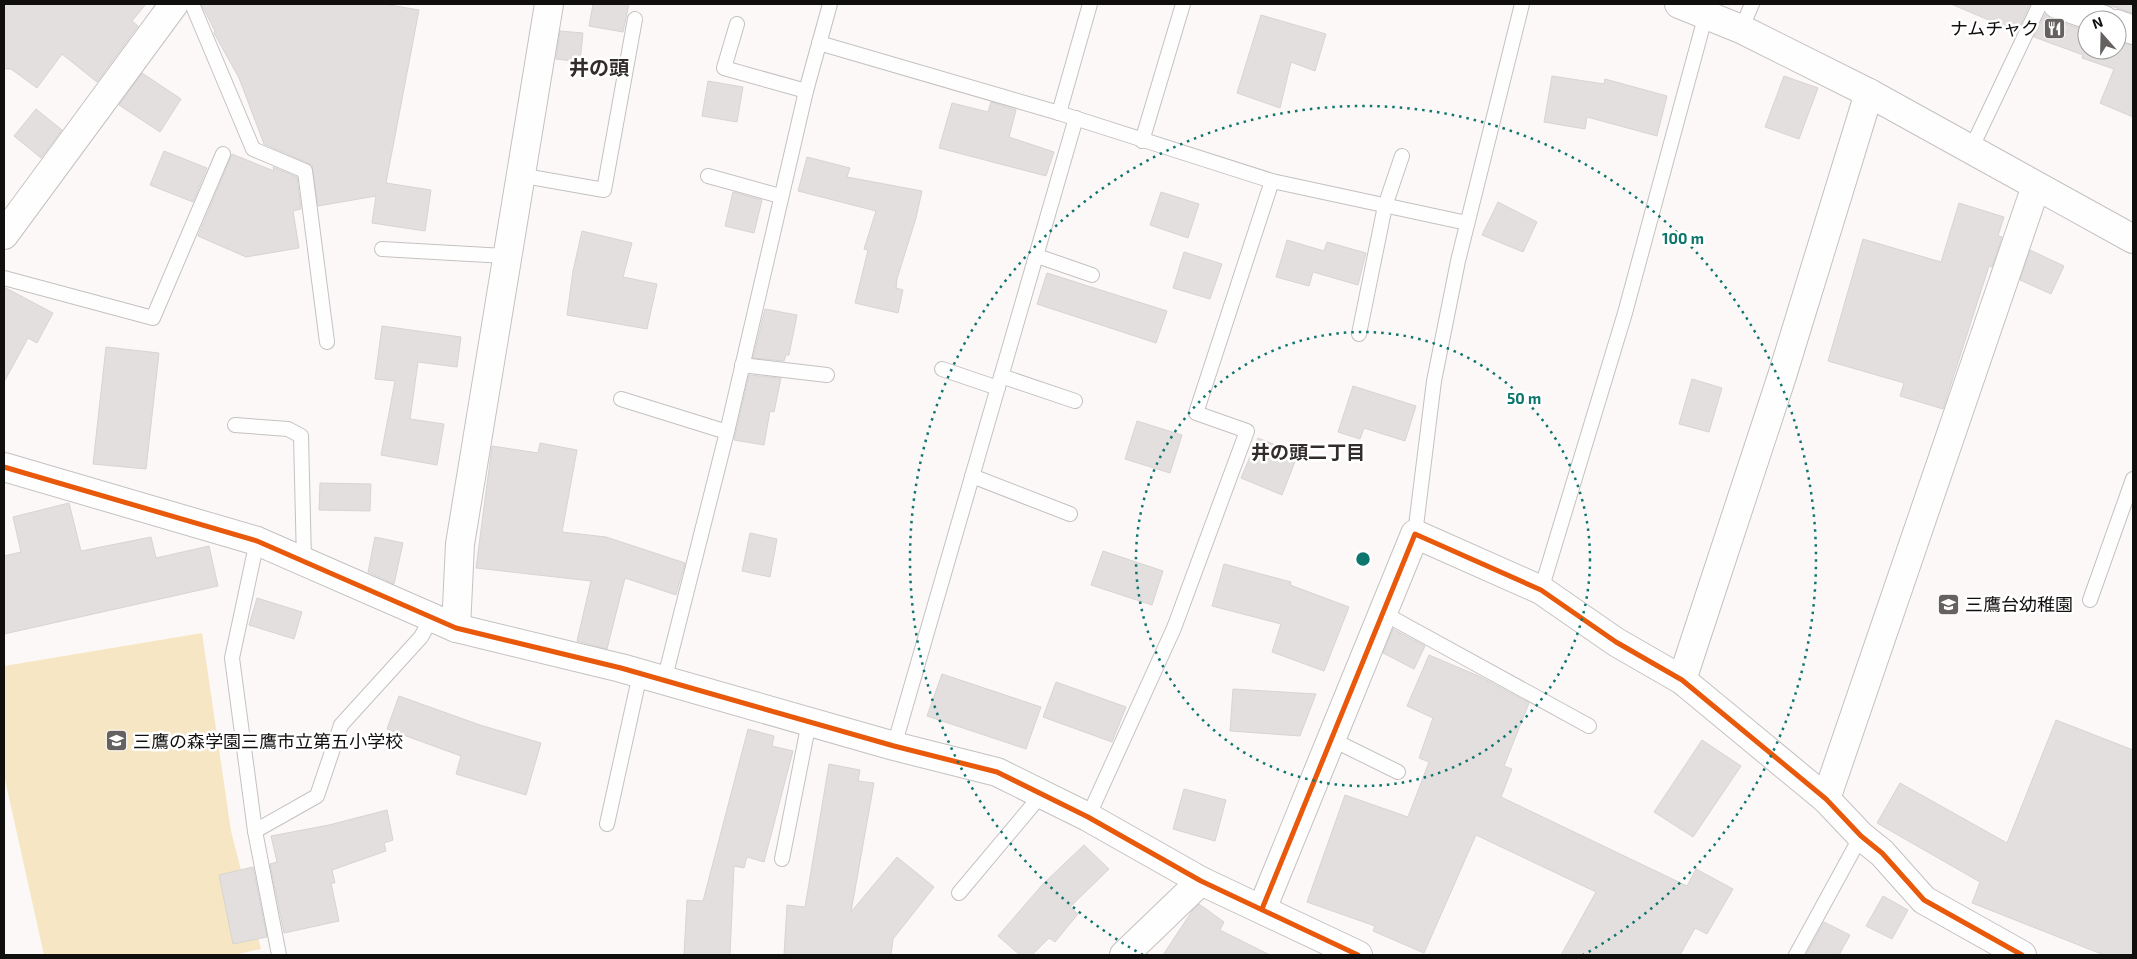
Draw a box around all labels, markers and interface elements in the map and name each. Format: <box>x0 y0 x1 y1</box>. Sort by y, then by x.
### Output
north arrow <box>2077 10 2127 60</box>
text: N <box>2090 13 2105 32</box>
restaurant icon: ナムチャク <box>2043 16 2067 40</box>
place label: ナムチャク <box>1950 17 2039 39</box>
district label: 井の頭 <box>569 55 629 79</box>
text: 100 m <box>1662 229 1704 247</box>
text: 50 m <box>1507 389 1541 407</box>
district label: 井の頭二丁目 <box>1251 440 1365 463</box>
centre of rings <box>1354 550 1372 568</box>
school or university icon: 三鷹台幼稚園 <box>1937 592 1961 616</box>
place label: 三鷹台幼稚園 <box>1965 593 2073 615</box>
school or university icon: 三鷹の森学園三鷹市立第五小学校 <box>105 729 129 753</box>
place label: 三鷹の森学園三鷹市立第五小学校 <box>133 730 403 752</box>

